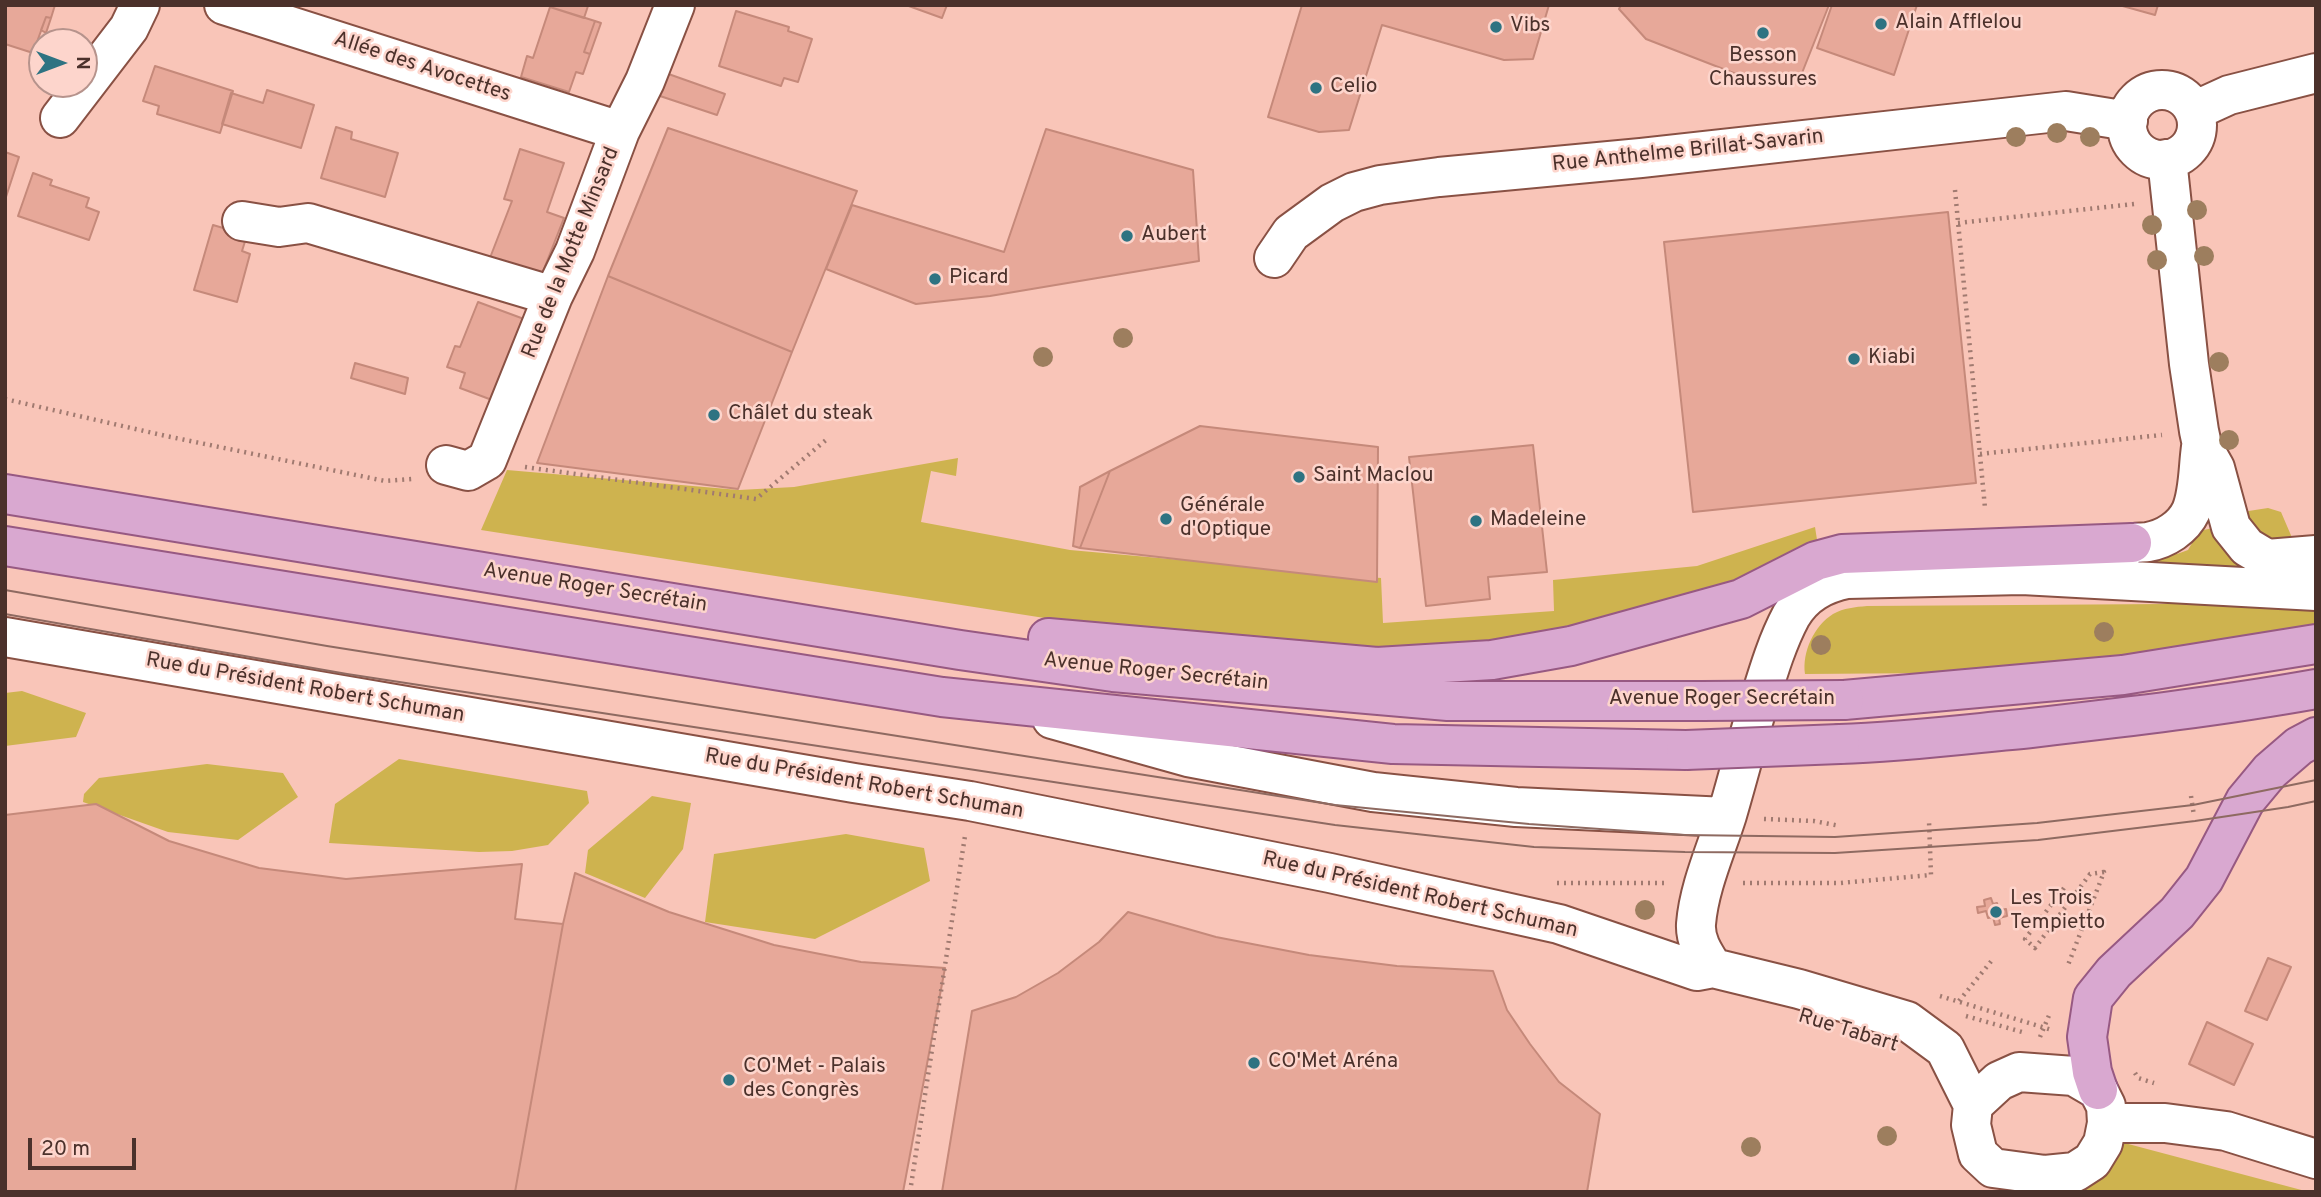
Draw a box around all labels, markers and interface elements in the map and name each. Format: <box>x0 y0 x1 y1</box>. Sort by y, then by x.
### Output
place label: Alain Afflelou <box>1895 11 2022 37</box>
place label: Vibs <box>1510 14 1550 40</box>
marker: Alain Afflelou <box>1873 16 1889 32</box>
marker: Vibs <box>1488 19 1504 35</box>
marker: Besson Chaussures <box>1755 25 1771 41</box>
north arrow <box>28 28 98 98</box>
street label: Allée des Avocettes <box>330 28 514 108</box>
place label: Besson Chaussures <box>1709 44 1817 94</box>
text: N <box>70 56 94 70</box>
place label: Celio <box>1330 75 1378 101</box>
marker: Celio <box>1308 80 1324 96</box>
street label: Rue Anthelme Brillat-Savarin <box>1551 125 1825 179</box>
street label: Rue de la Motte Minsard <box>518 144 626 362</box>
place label: Aubert <box>1141 223 1207 249</box>
marker: Aubert <box>1119 228 1135 244</box>
place label: Picard <box>949 266 1009 292</box>
marker: Picard <box>927 271 943 287</box>
place label: Kiabi <box>1868 346 1915 372</box>
marker: Kiabi <box>1846 351 1862 367</box>
place label: Châlet du steak <box>728 402 873 428</box>
marker: Châlet du steak <box>706 407 722 423</box>
place label: Saint Maclou <box>1313 464 1433 490</box>
marker: Saint Maclou <box>1291 469 1307 485</box>
place label: Générale d'Optique <box>1180 494 1271 544</box>
place label: Madeleine <box>1490 508 1586 534</box>
marker: Générale d'Optique <box>1158 511 1174 527</box>
marker: Madeleine <box>1468 513 1484 529</box>
street label: Avenue Roger Secrétain <box>481 559 709 619</box>
street label: Rue du Président Robert Schuman <box>144 649 466 729</box>
street label: Avenue Roger Secrétain <box>1042 649 1270 697</box>
street label: Avenue Roger Secrétain <box>1609 687 1835 713</box>
street label: Rue du Président Robert Schuman <box>703 745 1025 825</box>
street label: Rue du Président Robert Schuman <box>1260 847 1580 945</box>
place label: Les Trois Tempietto <box>2010 887 2105 937</box>
marker: Les Trois Tempietto <box>1988 904 2004 920</box>
street label: Rue Tabart <box>1795 1005 1901 1059</box>
place label: CO'Met Aréna <box>1268 1050 1398 1076</box>
place label: CO'Met - Palais des Congrès <box>743 1055 886 1105</box>
marker: CO'Met Aréna <box>1246 1055 1262 1071</box>
marker: CO'Met - Palais des Congrès <box>721 1072 737 1088</box>
scale bar <box>32 1124 140 1168</box>
text: 20 m <box>41 1136 90 1163</box>

